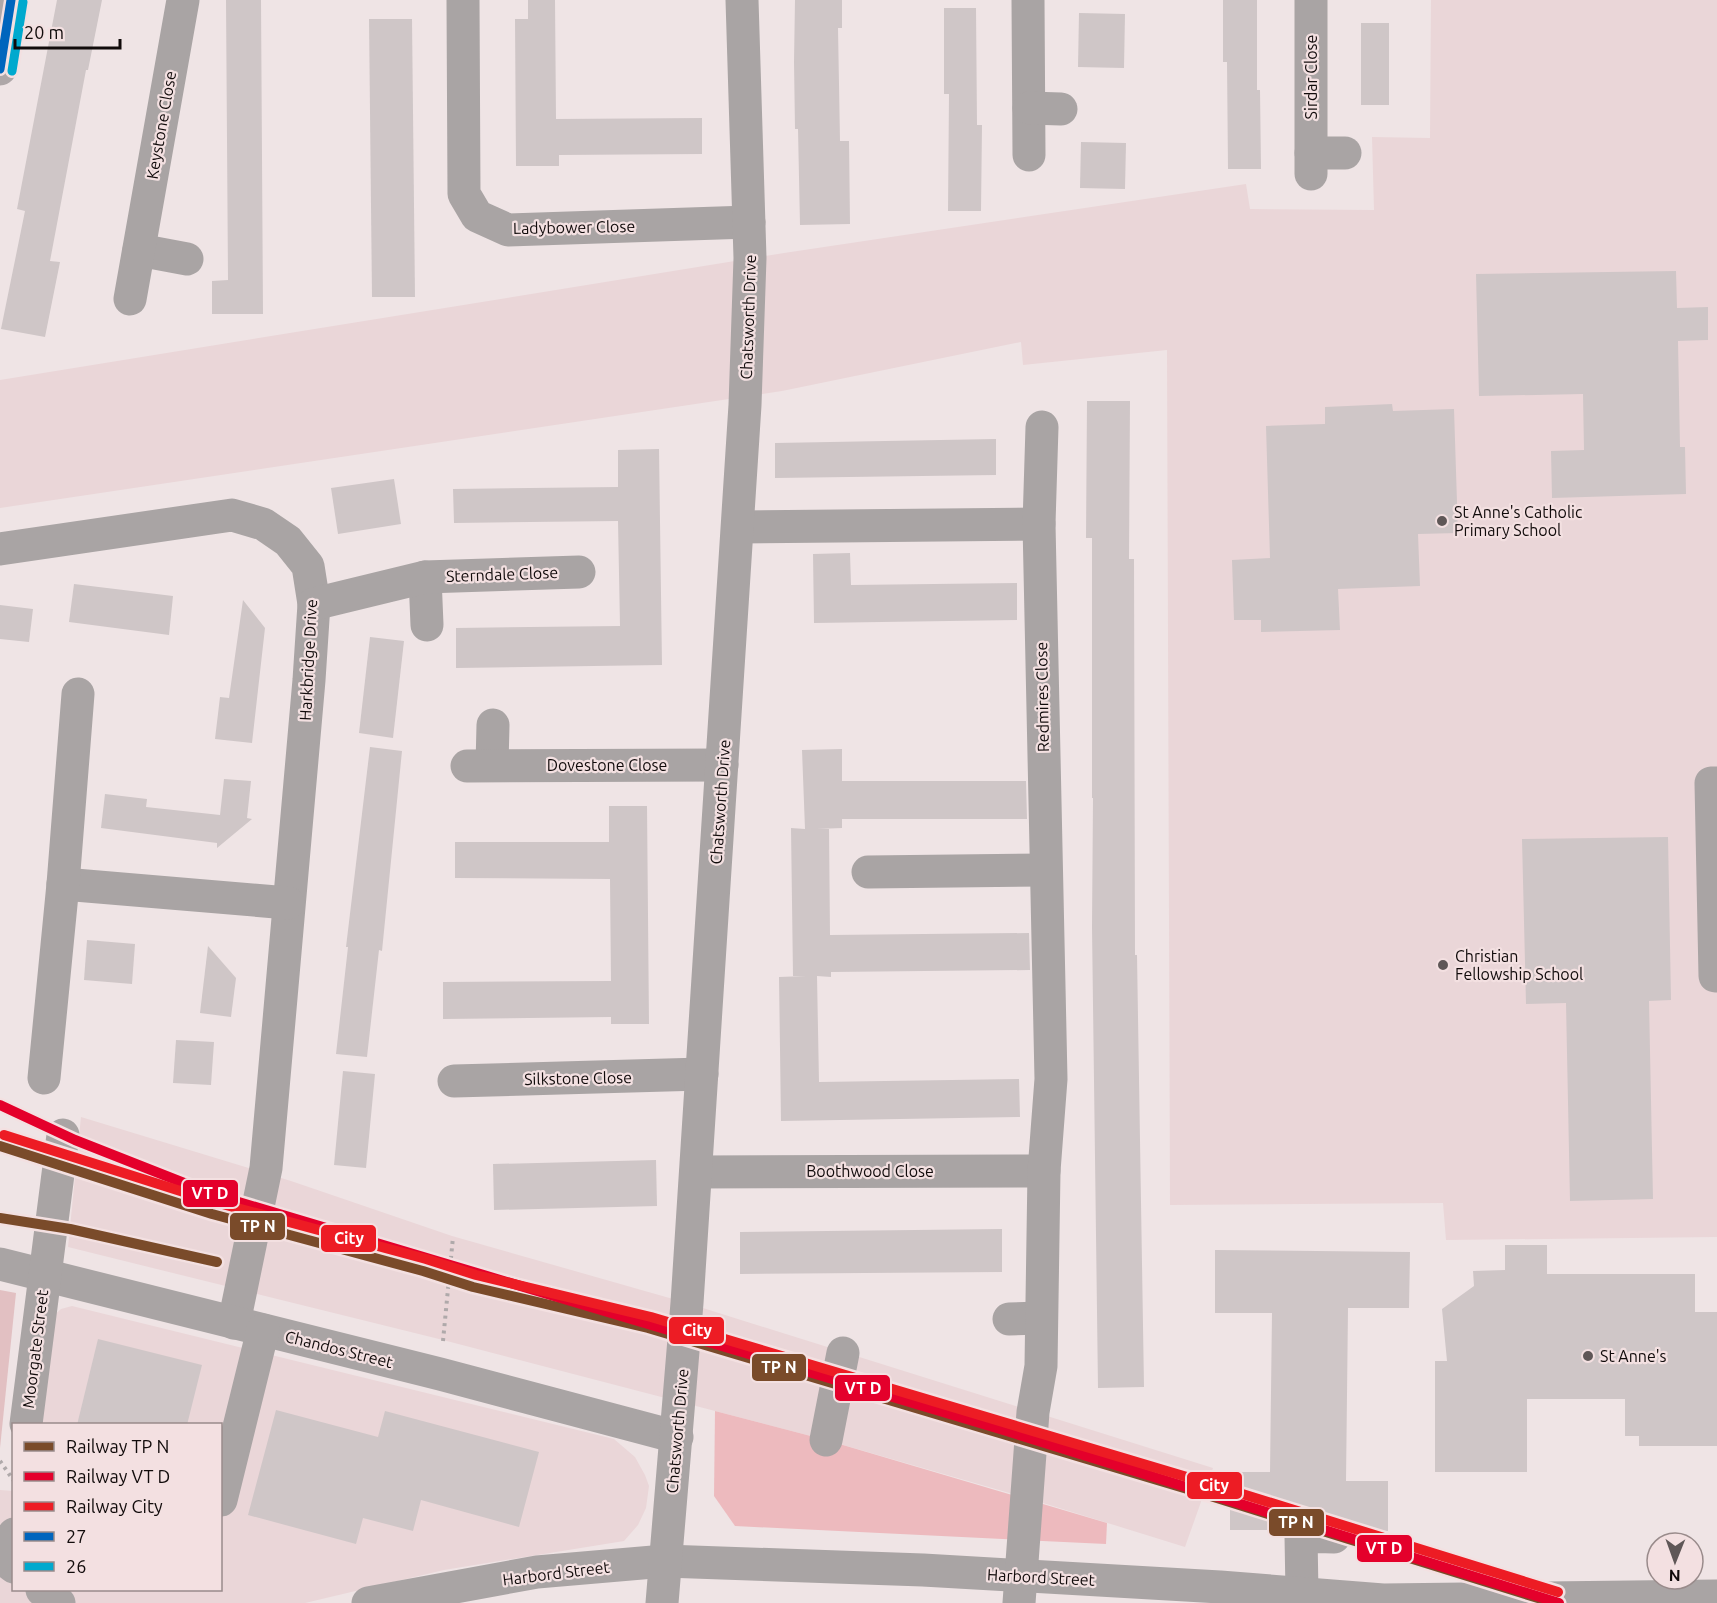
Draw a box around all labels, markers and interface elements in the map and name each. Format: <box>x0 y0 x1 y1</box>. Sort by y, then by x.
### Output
scale bar <box>15 12 120 50</box>
text: 20 m <box>24 22 64 42</box>
street label: Sirdar Close <box>1302 35 1320 119</box>
street label: Keystone Close <box>143 70 179 180</box>
street label: Ladybower Close <box>513 217 635 237</box>
street label: Chatsworth Drive <box>737 254 759 380</box>
place label: St Anne's Catholic Primary School <box>1454 503 1583 539</box>
marker: St Anne's Catholic Primary School <box>1435 514 1449 528</box>
street label: Sterndale Close <box>446 563 558 585</box>
street label: Harkbridge Drive <box>296 599 320 721</box>
street label: Redmires Close <box>1032 642 1052 752</box>
street label: Chatsworth Drive <box>707 739 733 865</box>
street label: Dovestone Close <box>547 756 667 774</box>
place label: Christian Fellowship School <box>1455 947 1583 983</box>
marker: Christian Fellowship School <box>1436 958 1450 972</box>
street label: Silkstone Close <box>524 1068 632 1088</box>
street label: Boothwood Close <box>806 1162 934 1180</box>
line badge: VT D <box>182 1179 239 1208</box>
text: VT D <box>192 1184 228 1202</box>
line badge: TP N <box>229 1212 286 1241</box>
text: TP N <box>240 1217 276 1235</box>
line badge: City <box>320 1224 377 1253</box>
text: City <box>334 1229 365 1247</box>
street label: Moorgate Street <box>19 1288 51 1409</box>
line badge: City <box>668 1316 725 1345</box>
text: City <box>682 1321 713 1339</box>
street label: Chandos Street <box>283 1327 395 1371</box>
place label: St Anne's <box>1600 1347 1666 1365</box>
marker: St Anne's <box>1581 1349 1595 1363</box>
line badge: TP N <box>751 1353 807 1382</box>
text: TP N <box>761 1358 797 1376</box>
street label: Chatsworth Drive <box>663 1368 691 1494</box>
line badge: VT D <box>834 1374 891 1402</box>
text: VT D <box>845 1379 881 1397</box>
legend <box>12 1423 222 1591</box>
text: Railway TP N <box>66 1436 169 1456</box>
text: Railway VT D <box>66 1466 170 1486</box>
line badge: City <box>1186 1471 1243 1500</box>
text: City <box>1199 1476 1230 1494</box>
text: Railway City <box>66 1496 163 1516</box>
line badge: TP N <box>1268 1508 1325 1537</box>
text: TP N <box>1278 1513 1314 1531</box>
text: 27 <box>66 1526 86 1546</box>
north arrow <box>1645 1531 1705 1591</box>
line badge: VT D <box>1356 1534 1413 1563</box>
text: VT D <box>1366 1539 1402 1557</box>
text: 26 <box>66 1556 86 1576</box>
street label: Harbord Street <box>501 1557 611 1589</box>
street label: Harbord Street <box>987 1565 1096 1589</box>
text: N <box>1669 1567 1681 1585</box>

